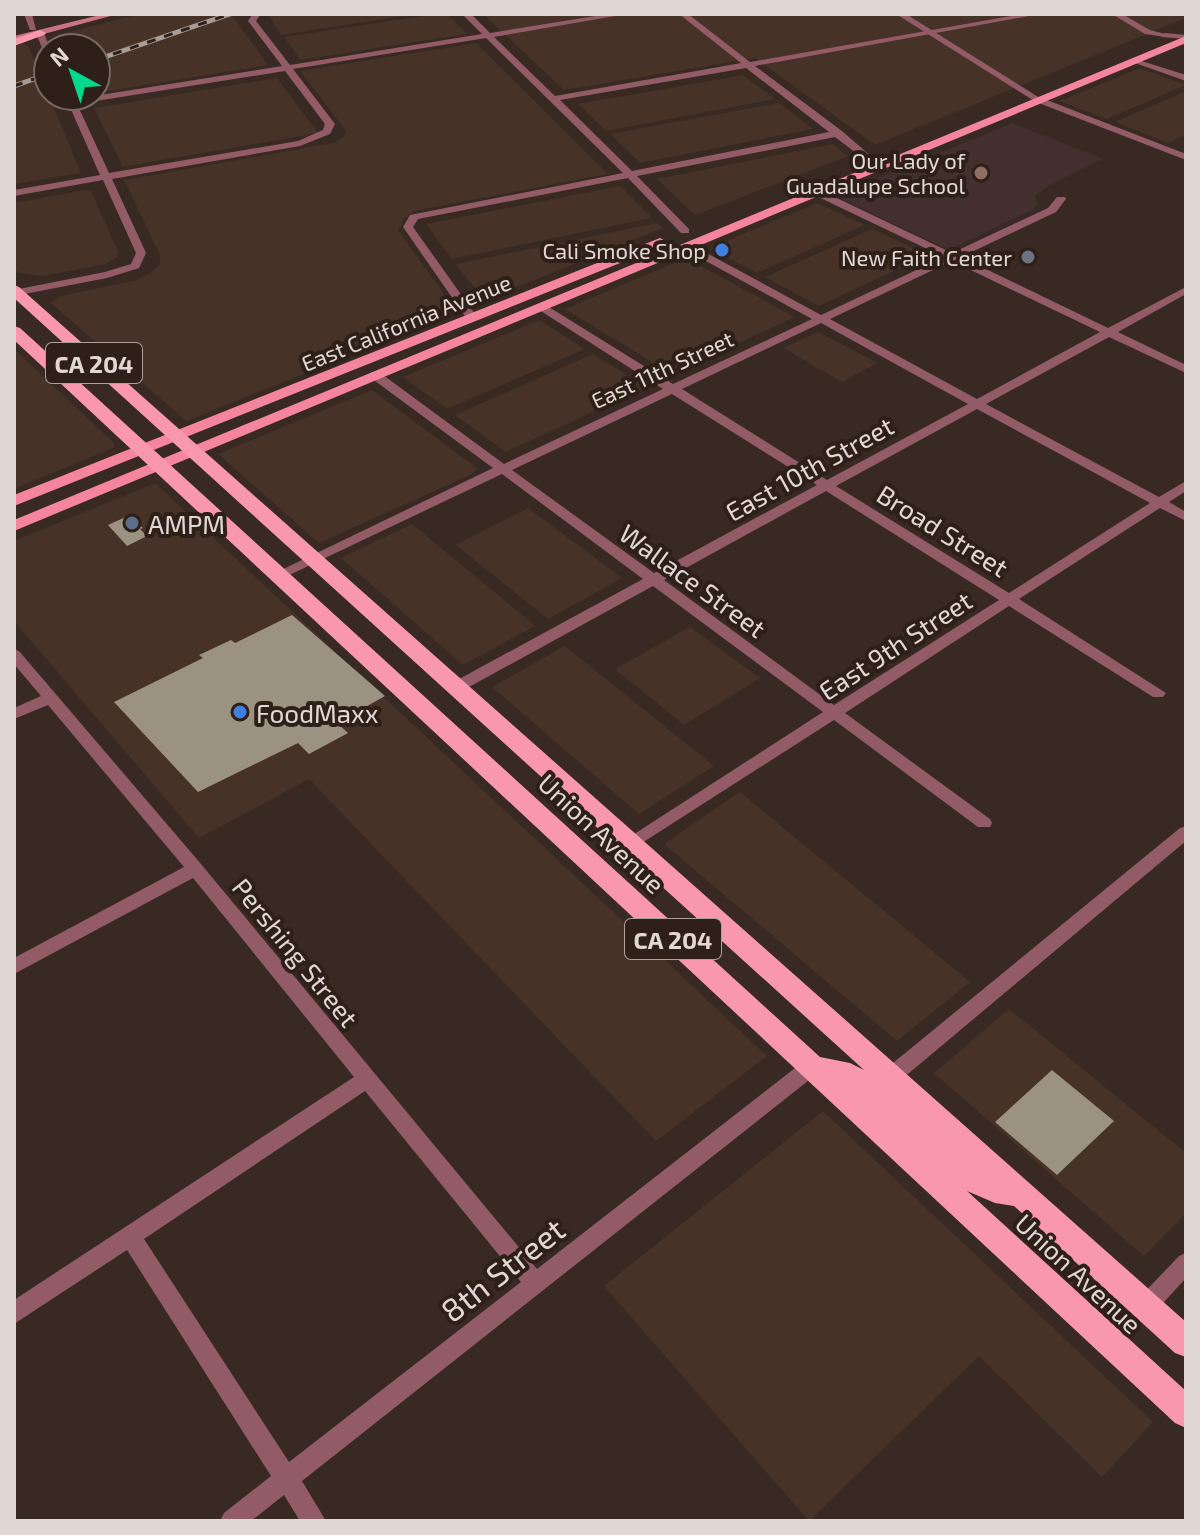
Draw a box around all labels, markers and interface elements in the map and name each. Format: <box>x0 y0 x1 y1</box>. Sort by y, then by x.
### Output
north arrow <box>32 32 112 112</box>
text: N <box>44 41 73 71</box>
place label: Our Lady of Guadalupe School <box>786 147 966 198</box>
marker: Our Lady of Guadalupe School <box>972 164 990 182</box>
place label: Cali Smoke Shop <box>542 237 706 263</box>
marker: Cali Smoke Shop <box>713 241 731 259</box>
place label: New Faith Center <box>841 244 1012 270</box>
marker: New Faith Center <box>1019 248 1037 266</box>
street label: East California Avenue <box>298 268 514 376</box>
street label: East 11th Street <box>587 325 737 413</box>
road number: CA 204 <box>46 343 142 383</box>
street label: East 10th Street <box>720 409 898 527</box>
street label: Broad Street <box>872 478 1014 582</box>
place label: AMPM <box>148 508 225 539</box>
marker: AMPM <box>123 514 141 532</box>
street label: Wallace Street <box>614 517 772 643</box>
street label: East 9th Street <box>813 584 977 706</box>
place label: FoodMaxx <box>256 697 379 728</box>
marker: FoodMaxx <box>231 703 249 721</box>
street label: Union Avenue <box>533 767 671 899</box>
street label: Pershing Street <box>227 872 365 1033</box>
road number: CA 204 <box>625 919 721 959</box>
street label: Union Avenue <box>1010 1207 1148 1339</box>
street label: 8th Street <box>433 1209 571 1329</box>

